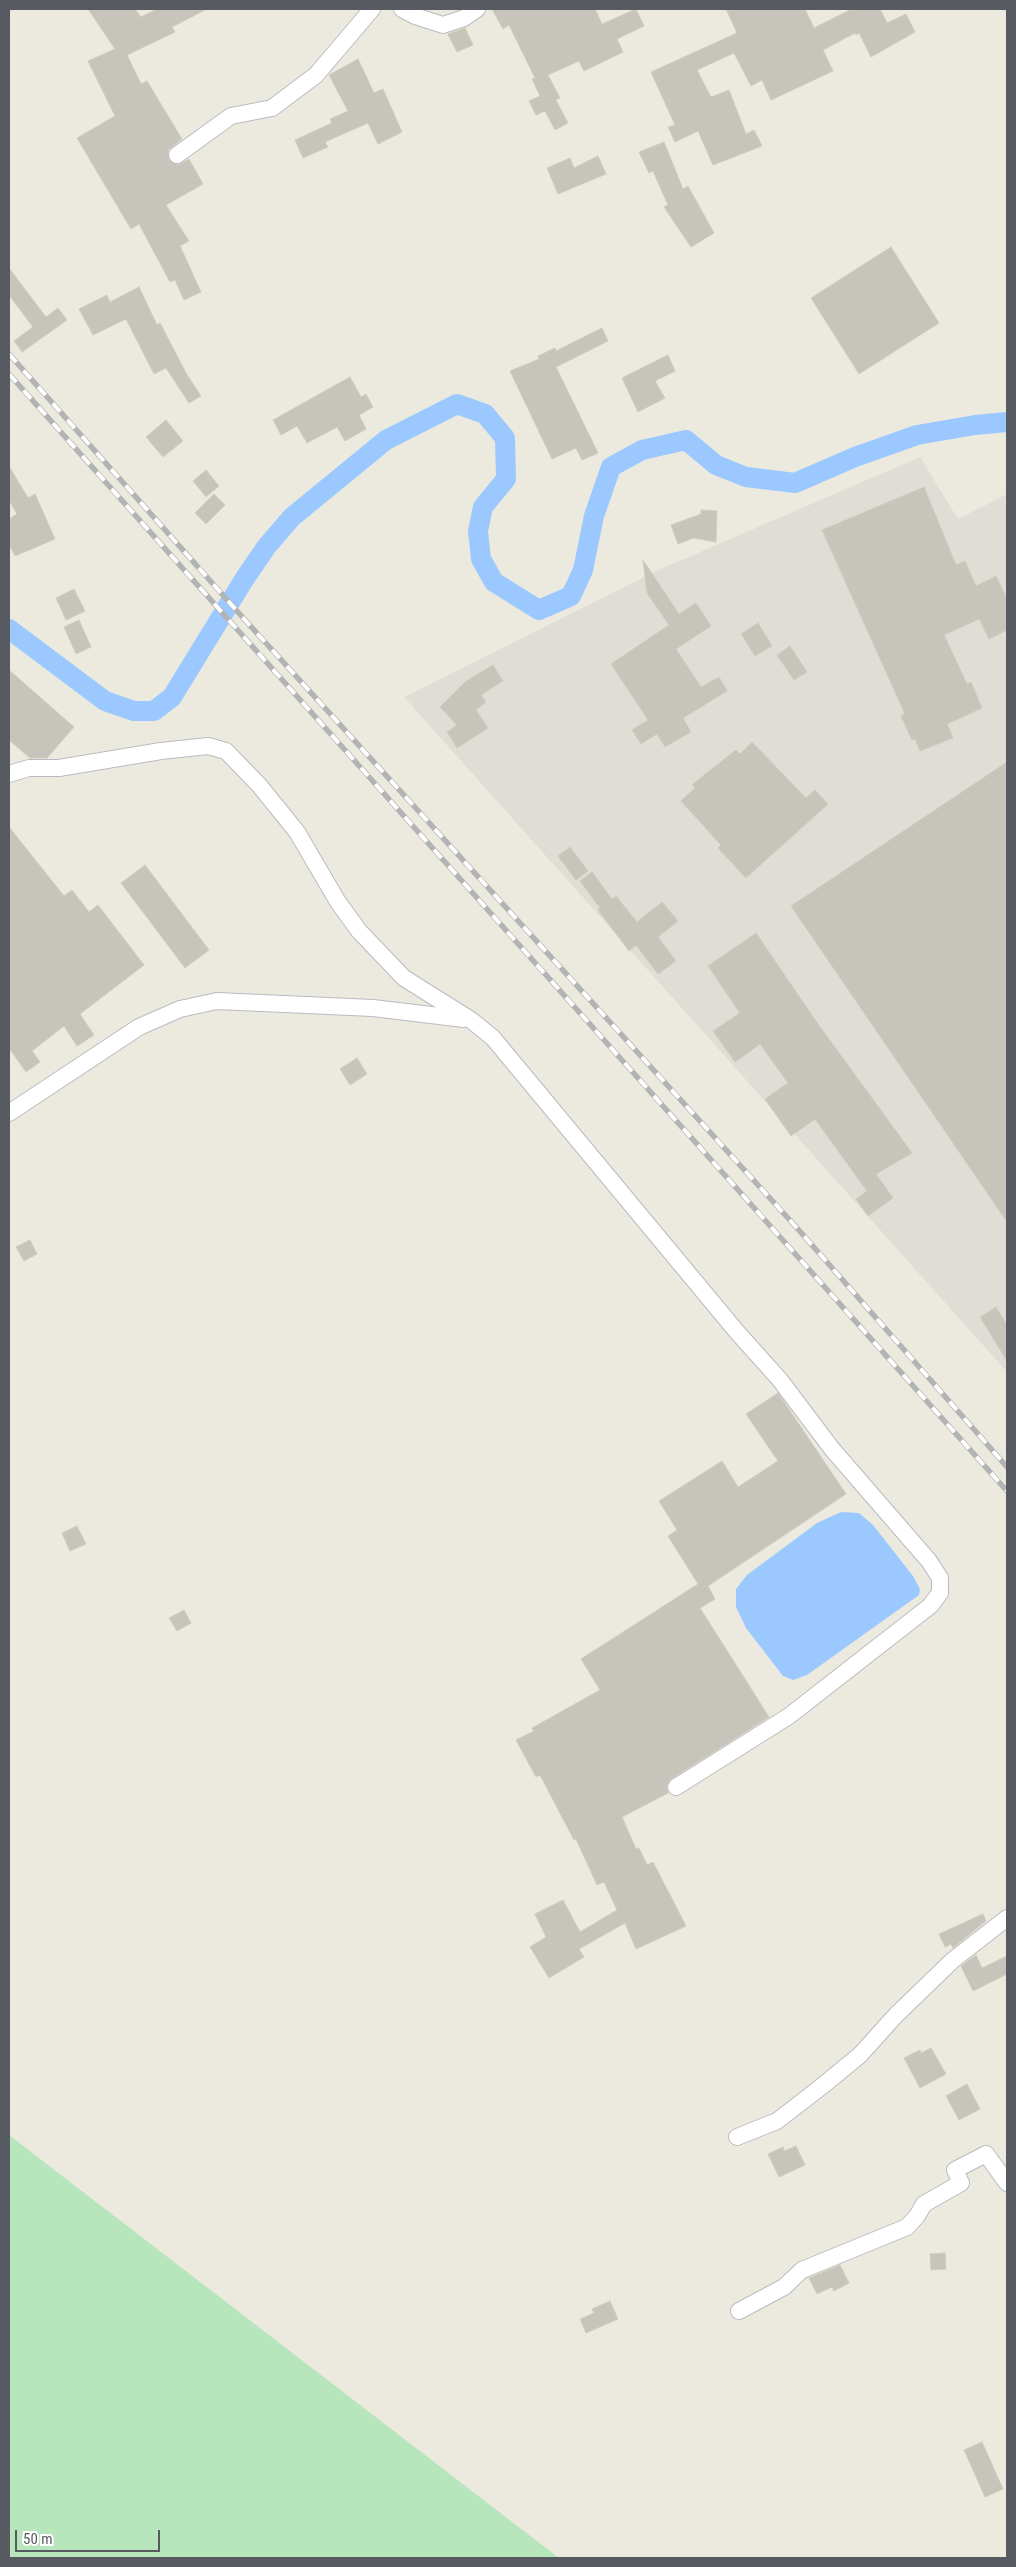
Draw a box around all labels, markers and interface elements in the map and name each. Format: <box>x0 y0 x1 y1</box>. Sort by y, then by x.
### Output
scale bar <box>18 2520 162 2552</box>
text: 50 m <box>23 2530 53 2548</box>

